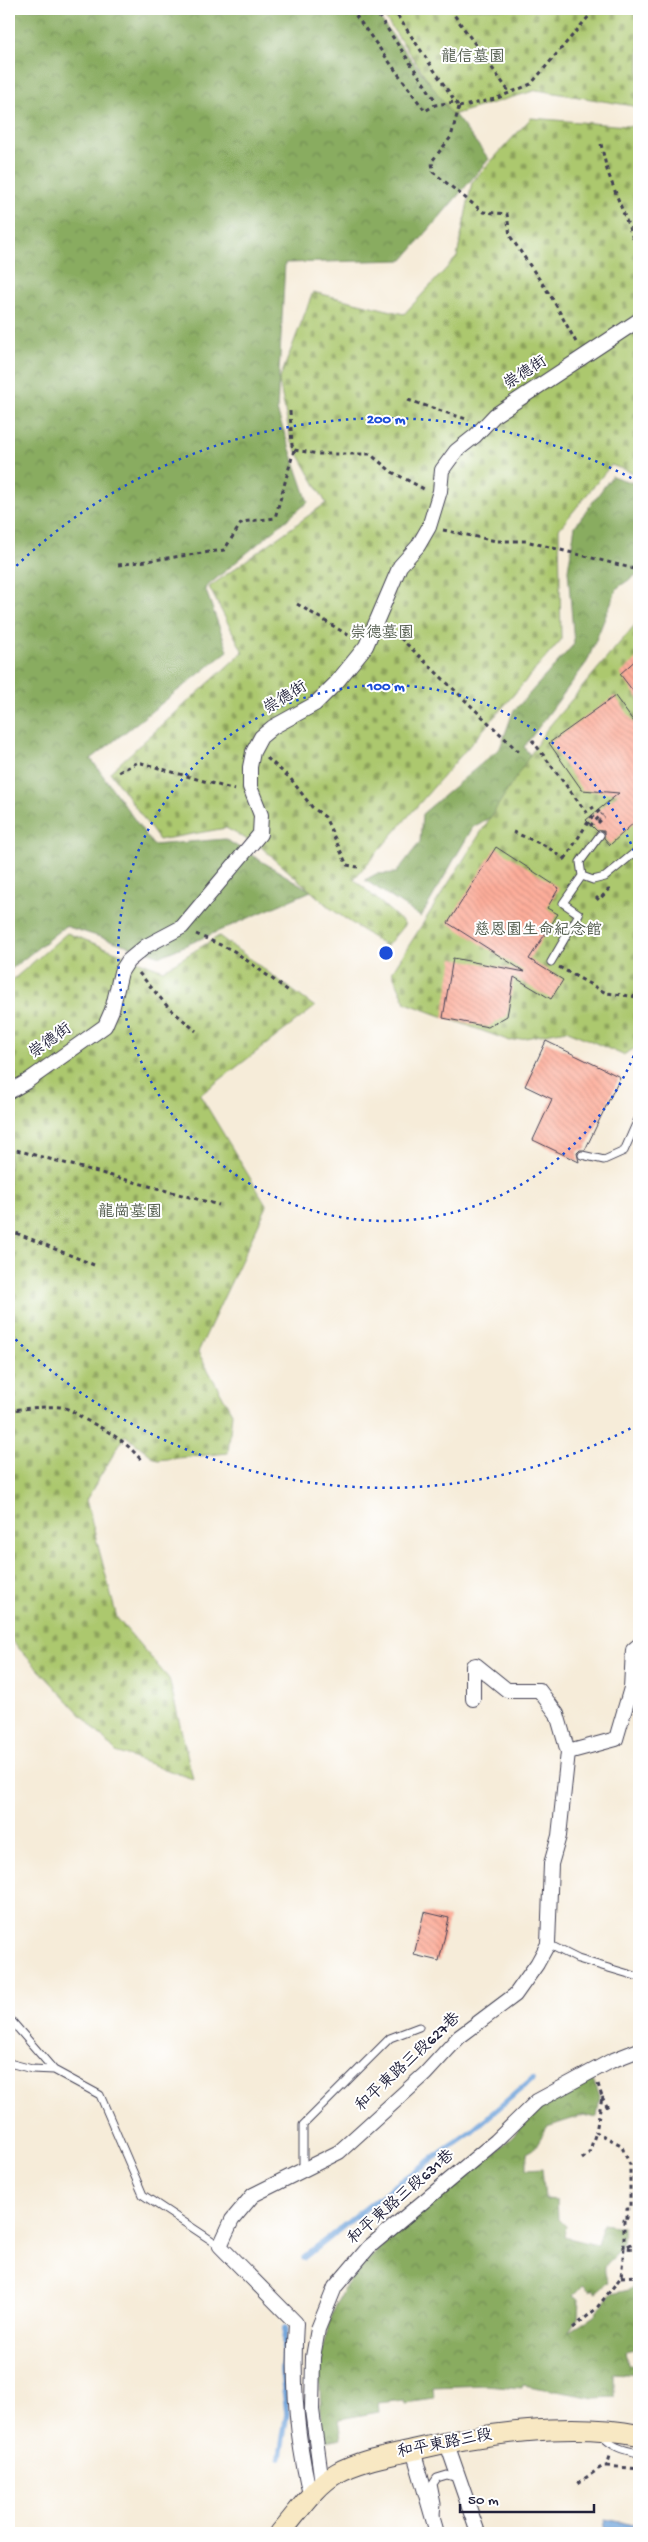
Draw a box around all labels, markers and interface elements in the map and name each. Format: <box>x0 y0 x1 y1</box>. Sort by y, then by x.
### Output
park label: 龍信墓園 <box>441 47 505 68</box>
street label: 崇德街 <box>500 351 551 395</box>
text: 200 m <box>367 411 406 429</box>
park label: 崇德墓園 <box>350 623 414 644</box>
street label: 崇德街 <box>260 677 311 720</box>
text: 100 m <box>366 678 405 696</box>
park label: 慈恩園生命紀念館 <box>474 920 602 941</box>
centre of rings <box>377 944 395 962</box>
street label: 崇德街 <box>25 1019 76 1064</box>
park label: 龍崗墓園 <box>98 1202 162 1223</box>
street label: 和平東路三段627巷 <box>351 2008 465 2116</box>
street label: 和平東路三段631巷 <box>344 2145 459 2249</box>
street label: 和平東路三段 <box>396 2425 494 2463</box>
scale bar <box>460 2482 594 2514</box>
text: 50 m <box>468 2492 499 2510</box>

